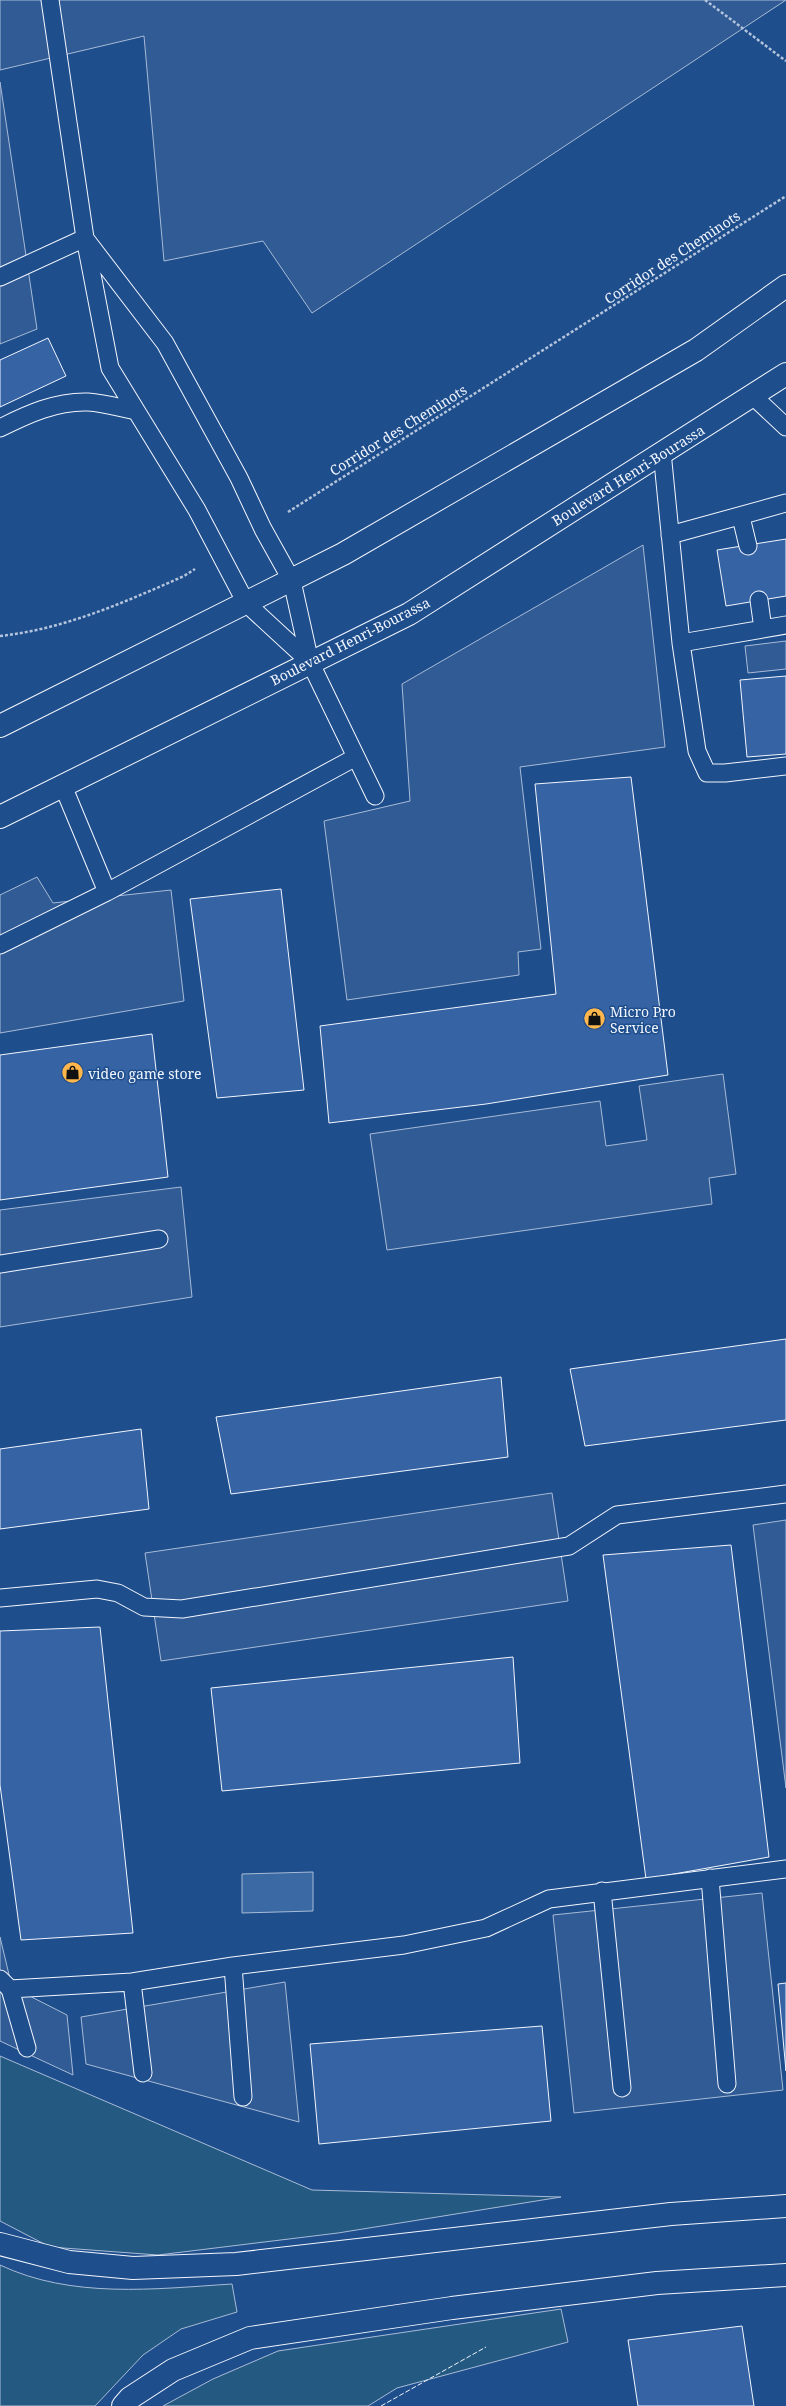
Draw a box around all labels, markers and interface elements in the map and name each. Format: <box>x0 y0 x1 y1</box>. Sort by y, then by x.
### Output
street label: Corridor des Cheminots <box>600 206 744 308</box>
street label: Corridor des Cheminots <box>326 380 470 480</box>
street label: Boulevard Henri-Bourassa <box>548 420 708 530</box>
street label: Boulevard Henri-Bourassa <box>267 592 433 690</box>
place label: Micro Pro Service <box>610 1002 676 1037</box>
shop icon: Micro Pro Service <box>581 1006 607 1032</box>
shop icon: video game store <box>59 1060 85 1086</box>
place label: video game store <box>88 1064 202 1083</box>

